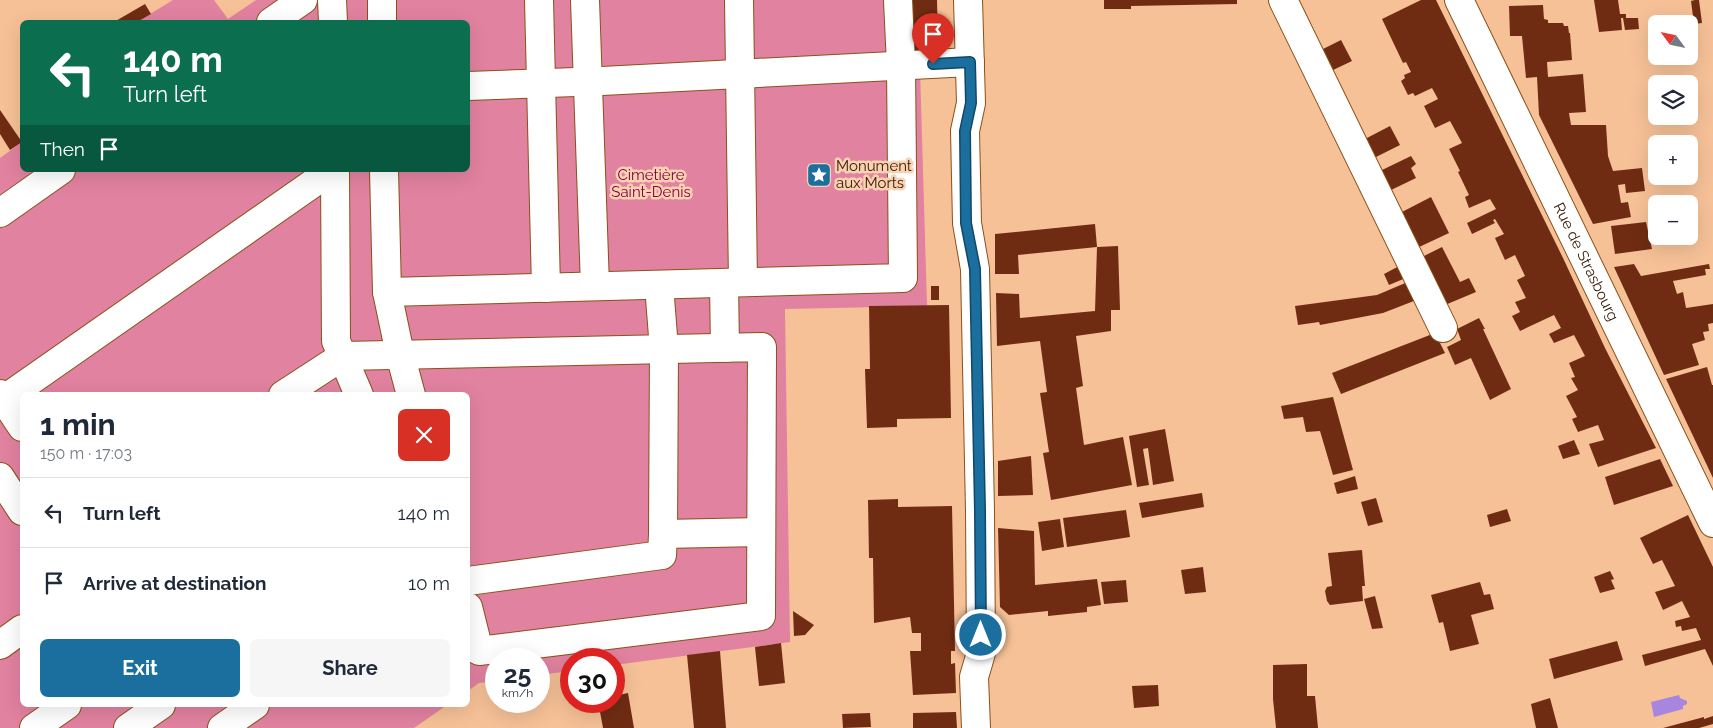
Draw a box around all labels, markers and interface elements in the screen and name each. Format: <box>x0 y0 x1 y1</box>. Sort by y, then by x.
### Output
pin <box>912 13 954 64</box>
north arrow <box>1648 15 1698 65</box>
map controls <box>1648 15 1698 245</box>
icon: arrive <box>919 20 947 48</box>
text: 140 m <box>123 39 223 80</box>
icon: left <box>40 40 105 105</box>
button: layers <box>1648 75 1698 125</box>
text: Turn left <box>123 81 207 107</box>
icon: arrive <box>95 135 123 163</box>
button: + <box>1648 135 1698 185</box>
text: Then <box>40 138 85 160</box>
place label: Monument aux Morts <box>836 157 912 192</box>
place icon: Monument aux Morts <box>806 162 832 188</box>
park label: Cimetière Saint-Denis <box>611 166 691 201</box>
button: − <box>1648 195 1698 245</box>
street label: Rue de Strasbourg <box>1550 200 1622 324</box>
text: 1 min <box>40 407 116 442</box>
button: close <box>398 409 450 461</box>
text: 150 m · 17:03 <box>40 444 132 463</box>
icon: left <box>40 499 68 527</box>
text: Turn left <box>83 502 160 524</box>
text: 140 m <box>398 502 450 524</box>
icon: arrive <box>40 569 68 597</box>
text: Arrive at destination <box>83 572 267 594</box>
text: 10 m <box>408 572 450 594</box>
position arrow <box>954 608 1006 660</box>
button: Exit <box>40 639 240 697</box>
button: Share <box>250 639 450 697</box>
speed limit sign: 30 <box>560 648 625 713</box>
text: 25 <box>504 659 531 689</box>
text: km/h <box>502 686 533 700</box>

